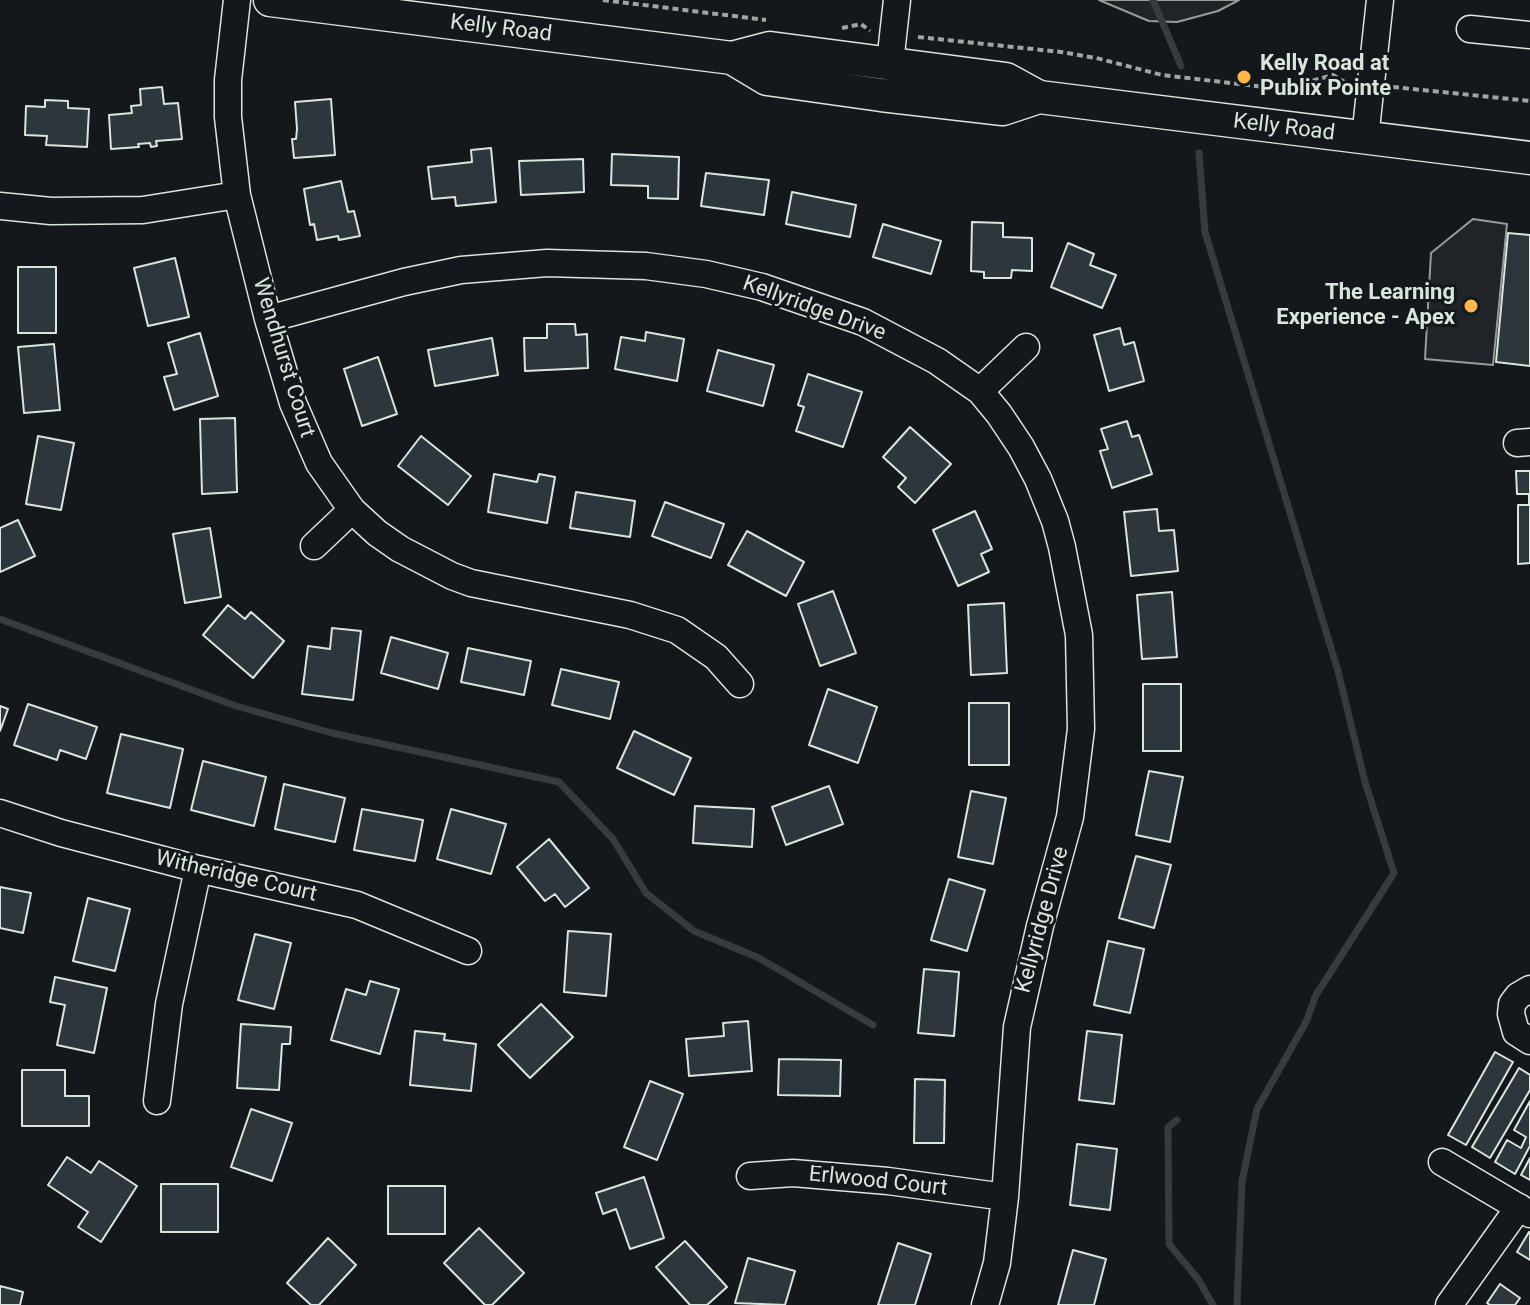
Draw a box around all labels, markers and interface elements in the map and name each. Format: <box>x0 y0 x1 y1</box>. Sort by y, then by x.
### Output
street label: Kelly Road <box>449 10 553 48</box>
place label: Kelly Road at Publix Pointe <box>1260 51 1391 102</box>
marker: Kelly Road at Publix Pointe <box>1235 68 1253 86</box>
street label: Kelly Road <box>1232 109 1336 147</box>
street label: Kellyridge Drive <box>739 271 889 347</box>
street label: Wendhurst Court <box>246 275 320 441</box>
place label: The Learning Experience - Apex <box>1276 280 1455 332</box>
marker: The Learning Experience - Apex <box>1462 297 1480 315</box>
street label: Kellyridge Drive <box>1011 844 1075 996</box>
street label: Witheridge Court <box>153 846 319 908</box>
street label: Erlwood Court <box>808 1162 948 1202</box>

